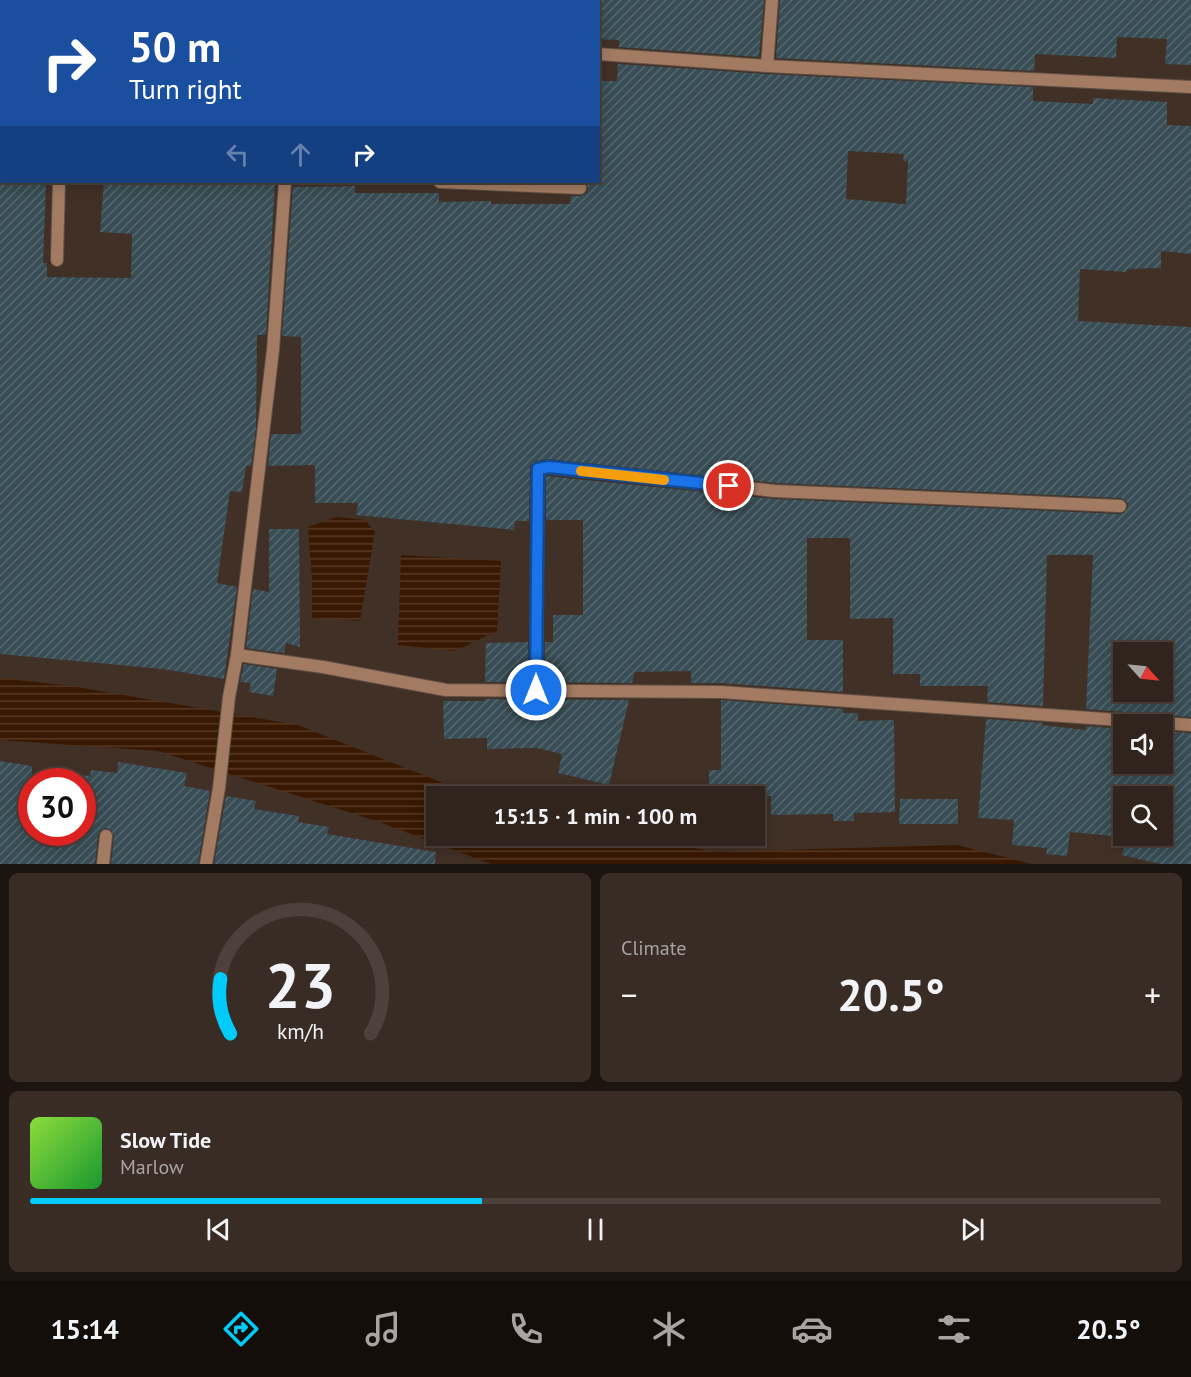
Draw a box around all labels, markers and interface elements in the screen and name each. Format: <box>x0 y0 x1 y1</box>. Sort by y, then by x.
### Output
text: 50 m <box>129 19 221 74</box>
icon: right <box>30 24 108 102</box>
text: Turn right <box>129 72 242 106</box>
icon: left <box>221 138 254 171</box>
icon: ahead <box>284 138 317 171</box>
icon: right <box>347 138 380 171</box>
pin <box>703 460 754 511</box>
icon: arrive <box>712 469 745 502</box>
north arrow <box>1113 642 1173 702</box>
map controls <box>1113 642 1173 846</box>
position arrow <box>504 658 568 722</box>
button: sound <box>1113 714 1173 774</box>
speed limit sign: 30 <box>18 768 96 846</box>
button: search <box>1113 786 1173 846</box>
text: 15:15 · 1 min · 100 m <box>494 802 697 830</box>
text: Climate <box>621 935 687 961</box>
text: 23 <box>265 944 335 1025</box>
text: 20.5° <box>837 965 945 1023</box>
text: − <box>621 973 638 1016</box>
text: + <box>1144 973 1161 1016</box>
text: km/h <box>276 1018 323 1046</box>
text: Slow Tide <box>120 1126 211 1154</box>
text: Marlow <box>120 1154 184 1180</box>
icon: previous <box>202 1213 235 1246</box>
icon: pause <box>579 1213 612 1246</box>
icon: next <box>956 1213 989 1246</box>
icon: directions <box>220 1308 262 1350</box>
icon: music <box>362 1308 404 1350</box>
icon: phone <box>505 1308 547 1350</box>
icon: climate <box>648 1308 690 1350</box>
icon: car <box>791 1308 833 1350</box>
icon: filters <box>933 1308 975 1350</box>
text: 15:14 <box>50 1312 119 1346</box>
text: 20.5° <box>1076 1312 1141 1346</box>

